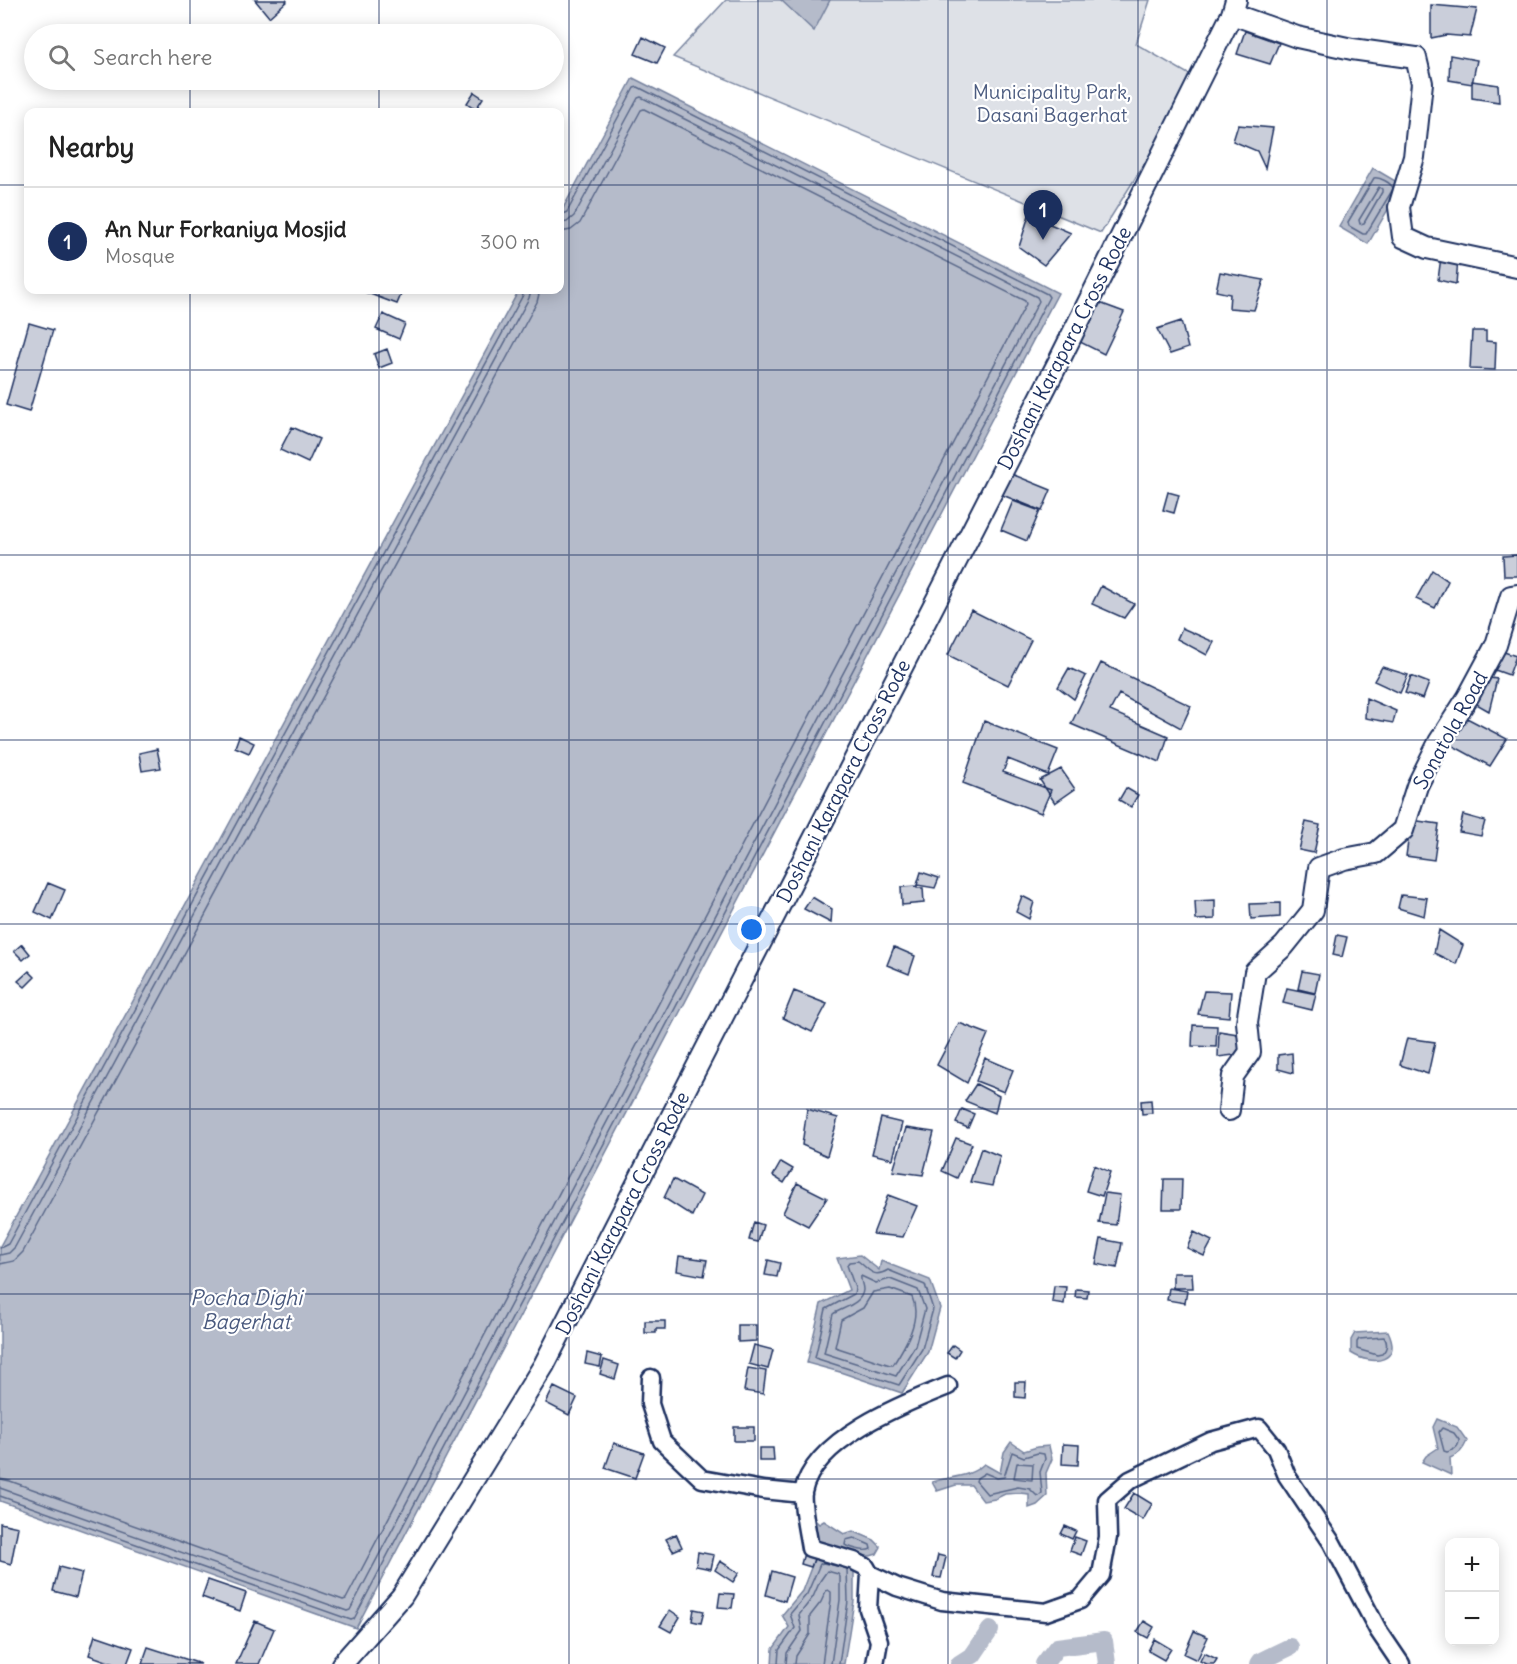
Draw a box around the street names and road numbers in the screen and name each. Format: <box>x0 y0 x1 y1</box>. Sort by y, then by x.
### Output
street label: Doshani Karapara Cross Rode <box>992 222 1136 474</box>
street label: Doshani Karapara Cross Rode <box>771 655 915 907</box>
street label: Sonatola Road <box>1407 666 1493 793</box>
street label: Doshani Karapara Cross Rode <box>550 1087 694 1339</box>

